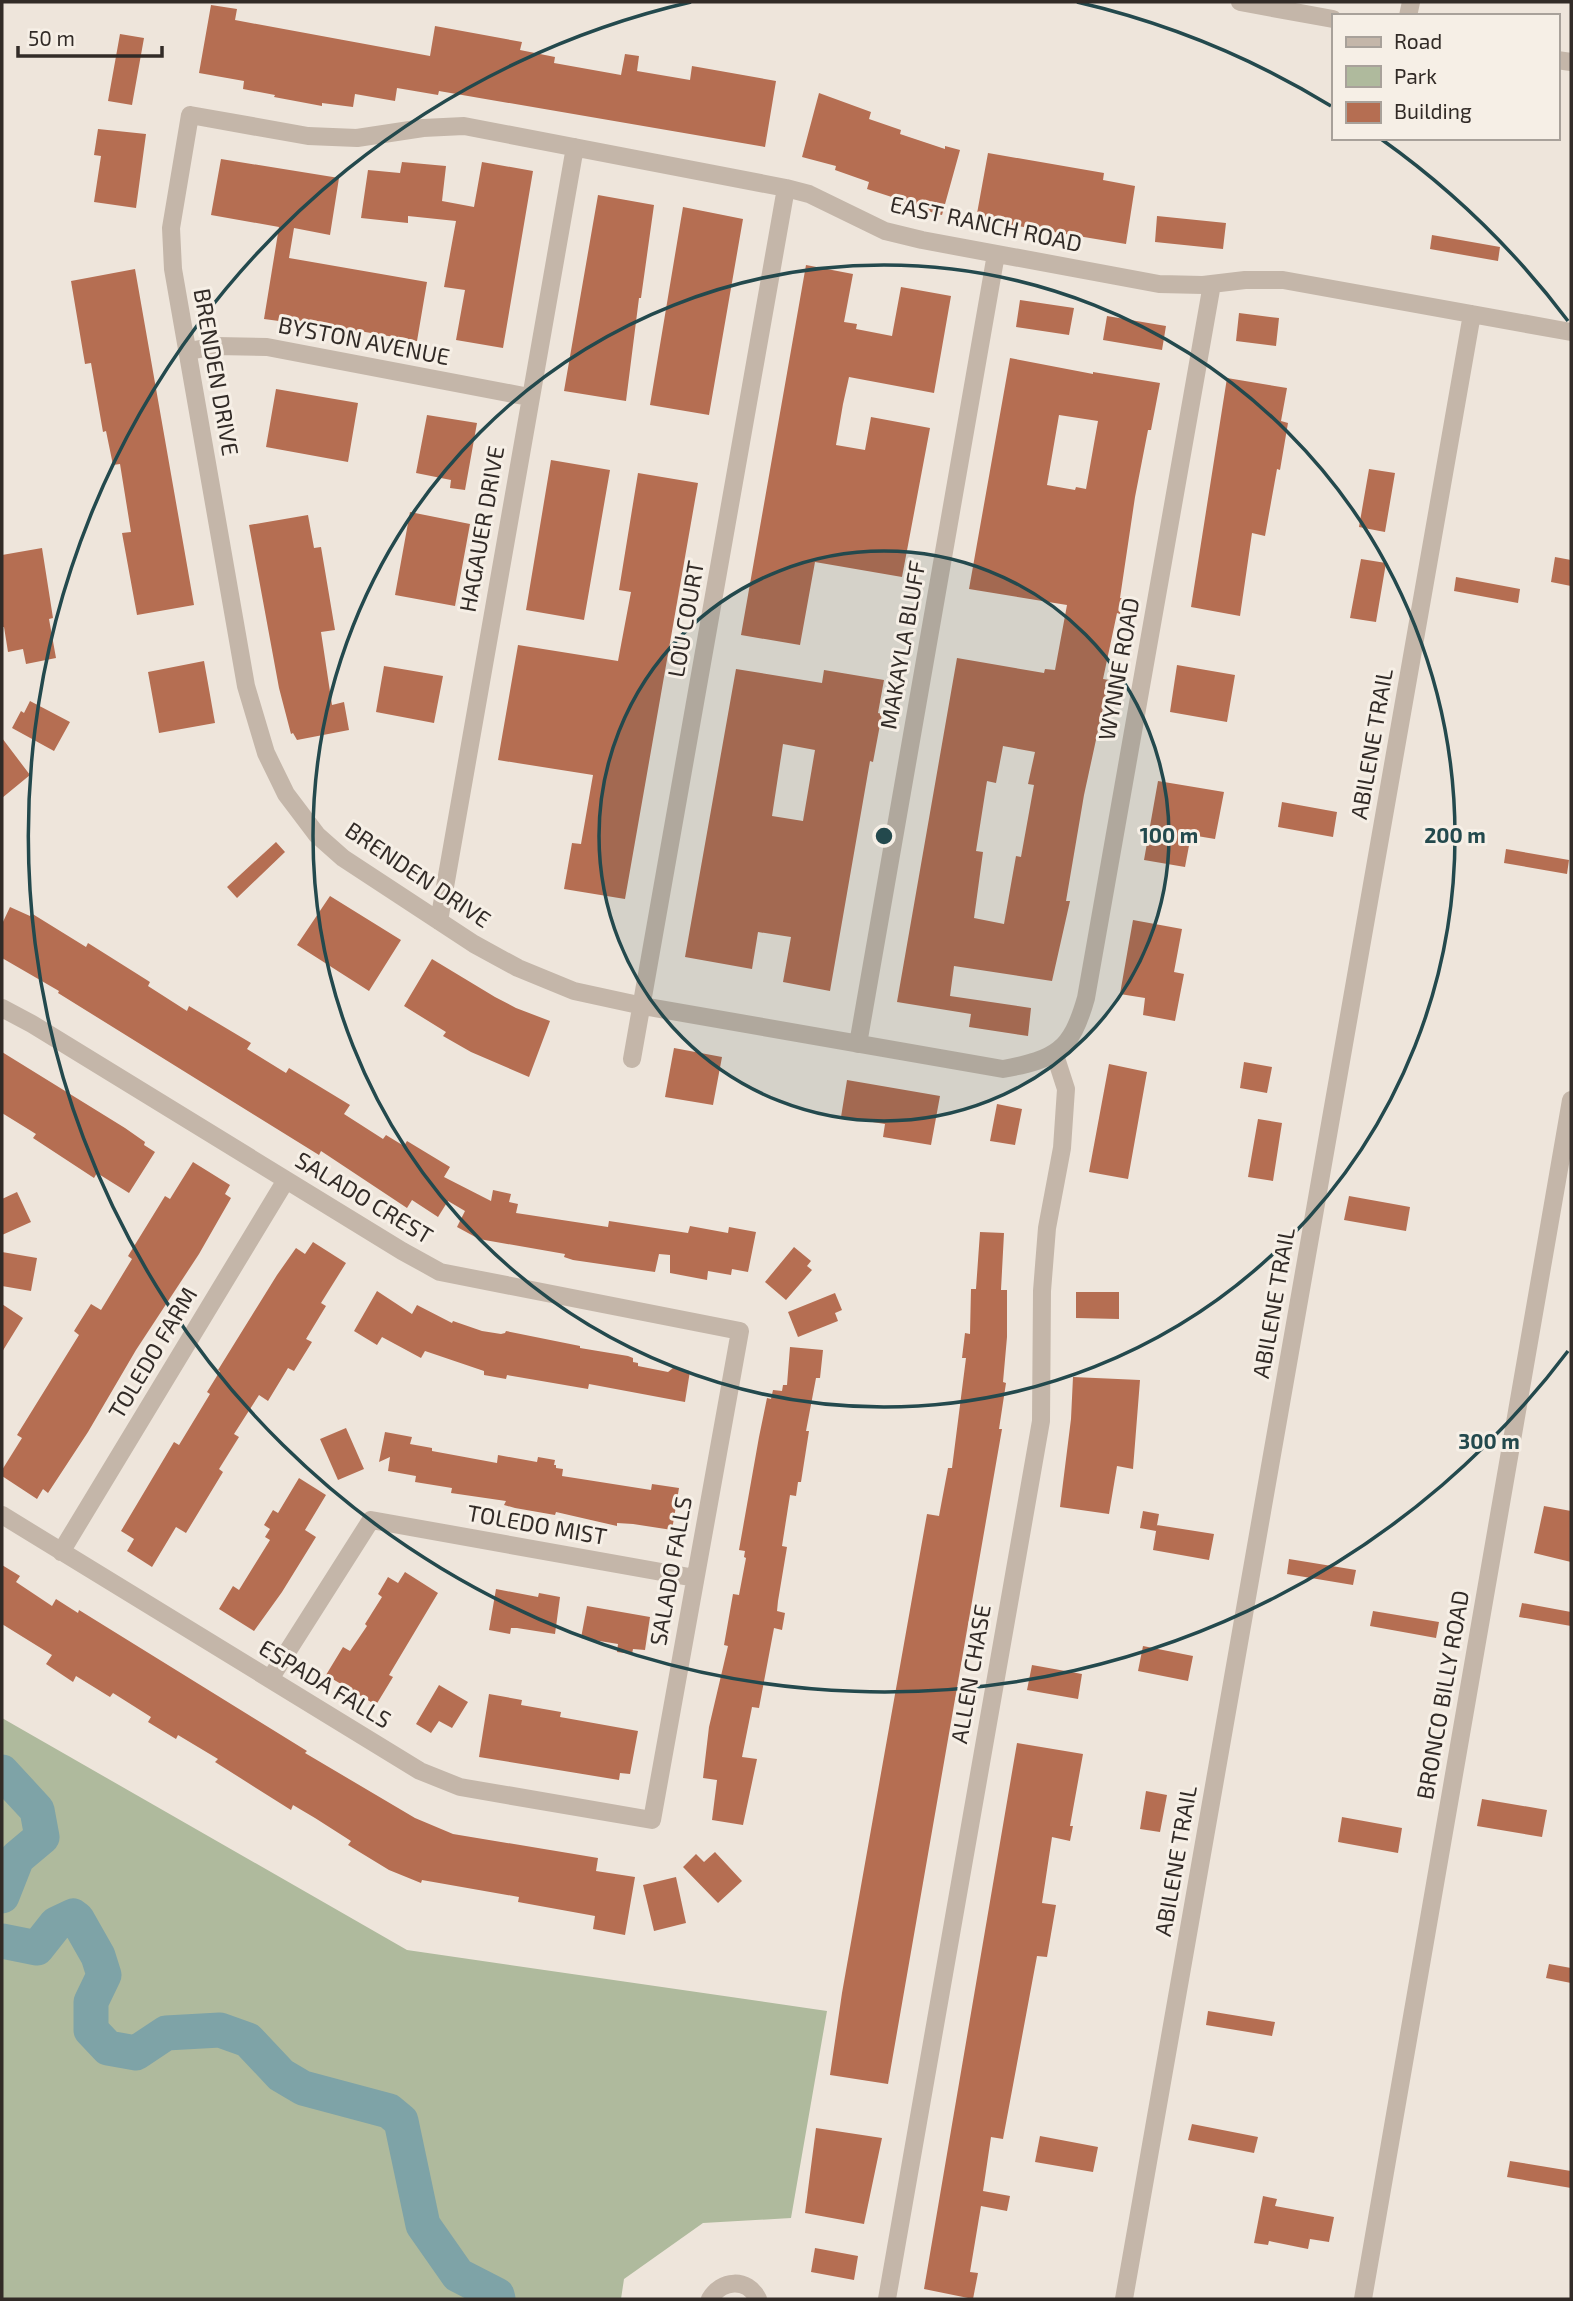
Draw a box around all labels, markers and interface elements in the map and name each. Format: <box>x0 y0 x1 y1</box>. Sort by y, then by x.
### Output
scale bar <box>18 14 161 58</box>
legend <box>1332 14 1559 140</box>
text: 50 m <box>28 25 75 50</box>
text: Road <box>1394 28 1442 53</box>
text: Park <box>1394 63 1437 88</box>
text: Building <box>1394 98 1472 123</box>
street label: EAST RANCH ROAD <box>888 189 1085 257</box>
street label: BRENDEN DRIVE <box>188 286 245 458</box>
street label: BYSTON AVENUE <box>276 310 452 370</box>
street label: HAGAUER DRIVE <box>453 444 509 614</box>
street label: LOU COURT <box>661 558 709 679</box>
street label: MAKAYLA BLUFF <box>873 558 931 731</box>
street label: WYNNE ROAD <box>1092 595 1144 742</box>
street label: ABILENE TRAIL <box>1344 666 1398 821</box>
street label: BRENDEN DRIVE <box>340 815 497 933</box>
text: 100 m <box>1140 822 1198 847</box>
text: 200 m <box>1424 822 1486 847</box>
centre of rings <box>872 824 896 848</box>
street label: SALADO CREST <box>291 1145 438 1249</box>
street label: ABILENE TRAIL <box>1246 1225 1300 1380</box>
street label: TOLEDO FARM <box>102 1282 202 1423</box>
text: 300 m <box>1458 1428 1520 1453</box>
street label: SALADO FALLS <box>643 1494 697 1648</box>
street label: TOLEDO MIST <box>465 1498 609 1550</box>
street label: BRONCO BILLY ROAD <box>1410 1588 1474 1802</box>
street label: ALLEN CHASE <box>944 1602 996 1746</box>
street label: ESPADA FALLS <box>254 1633 397 1734</box>
street label: ABILENE TRAIL <box>1148 1783 1202 1938</box>

